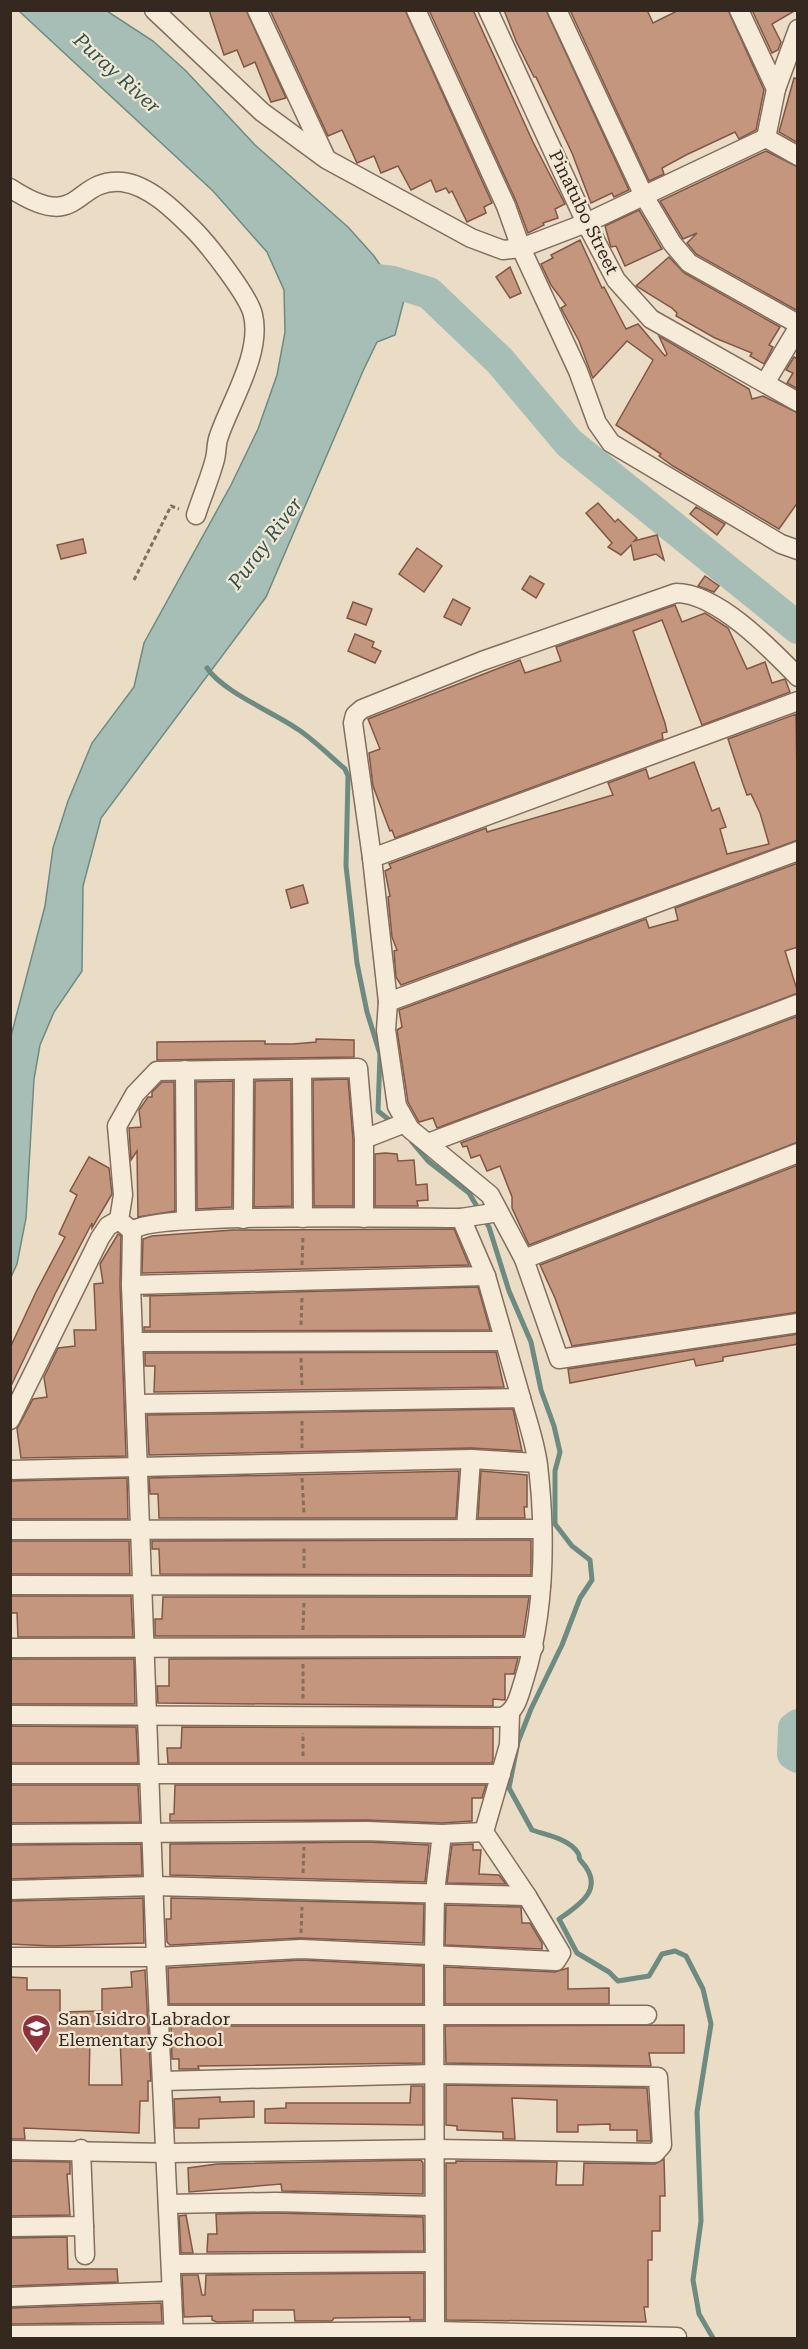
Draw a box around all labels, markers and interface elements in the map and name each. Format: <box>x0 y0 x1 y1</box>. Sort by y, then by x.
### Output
water label: Puray River <box>68 27 166 119</box>
street label: Pinatubo Street <box>545 147 623 278</box>
water label: Puray River <box>222 492 308 594</box>
place label: San Isidro Labrador Elementary School <box>58 2008 230 2050</box>
school or university icon: San Isidro Labrador Elementary School <box>21 2012 53 2054</box>

